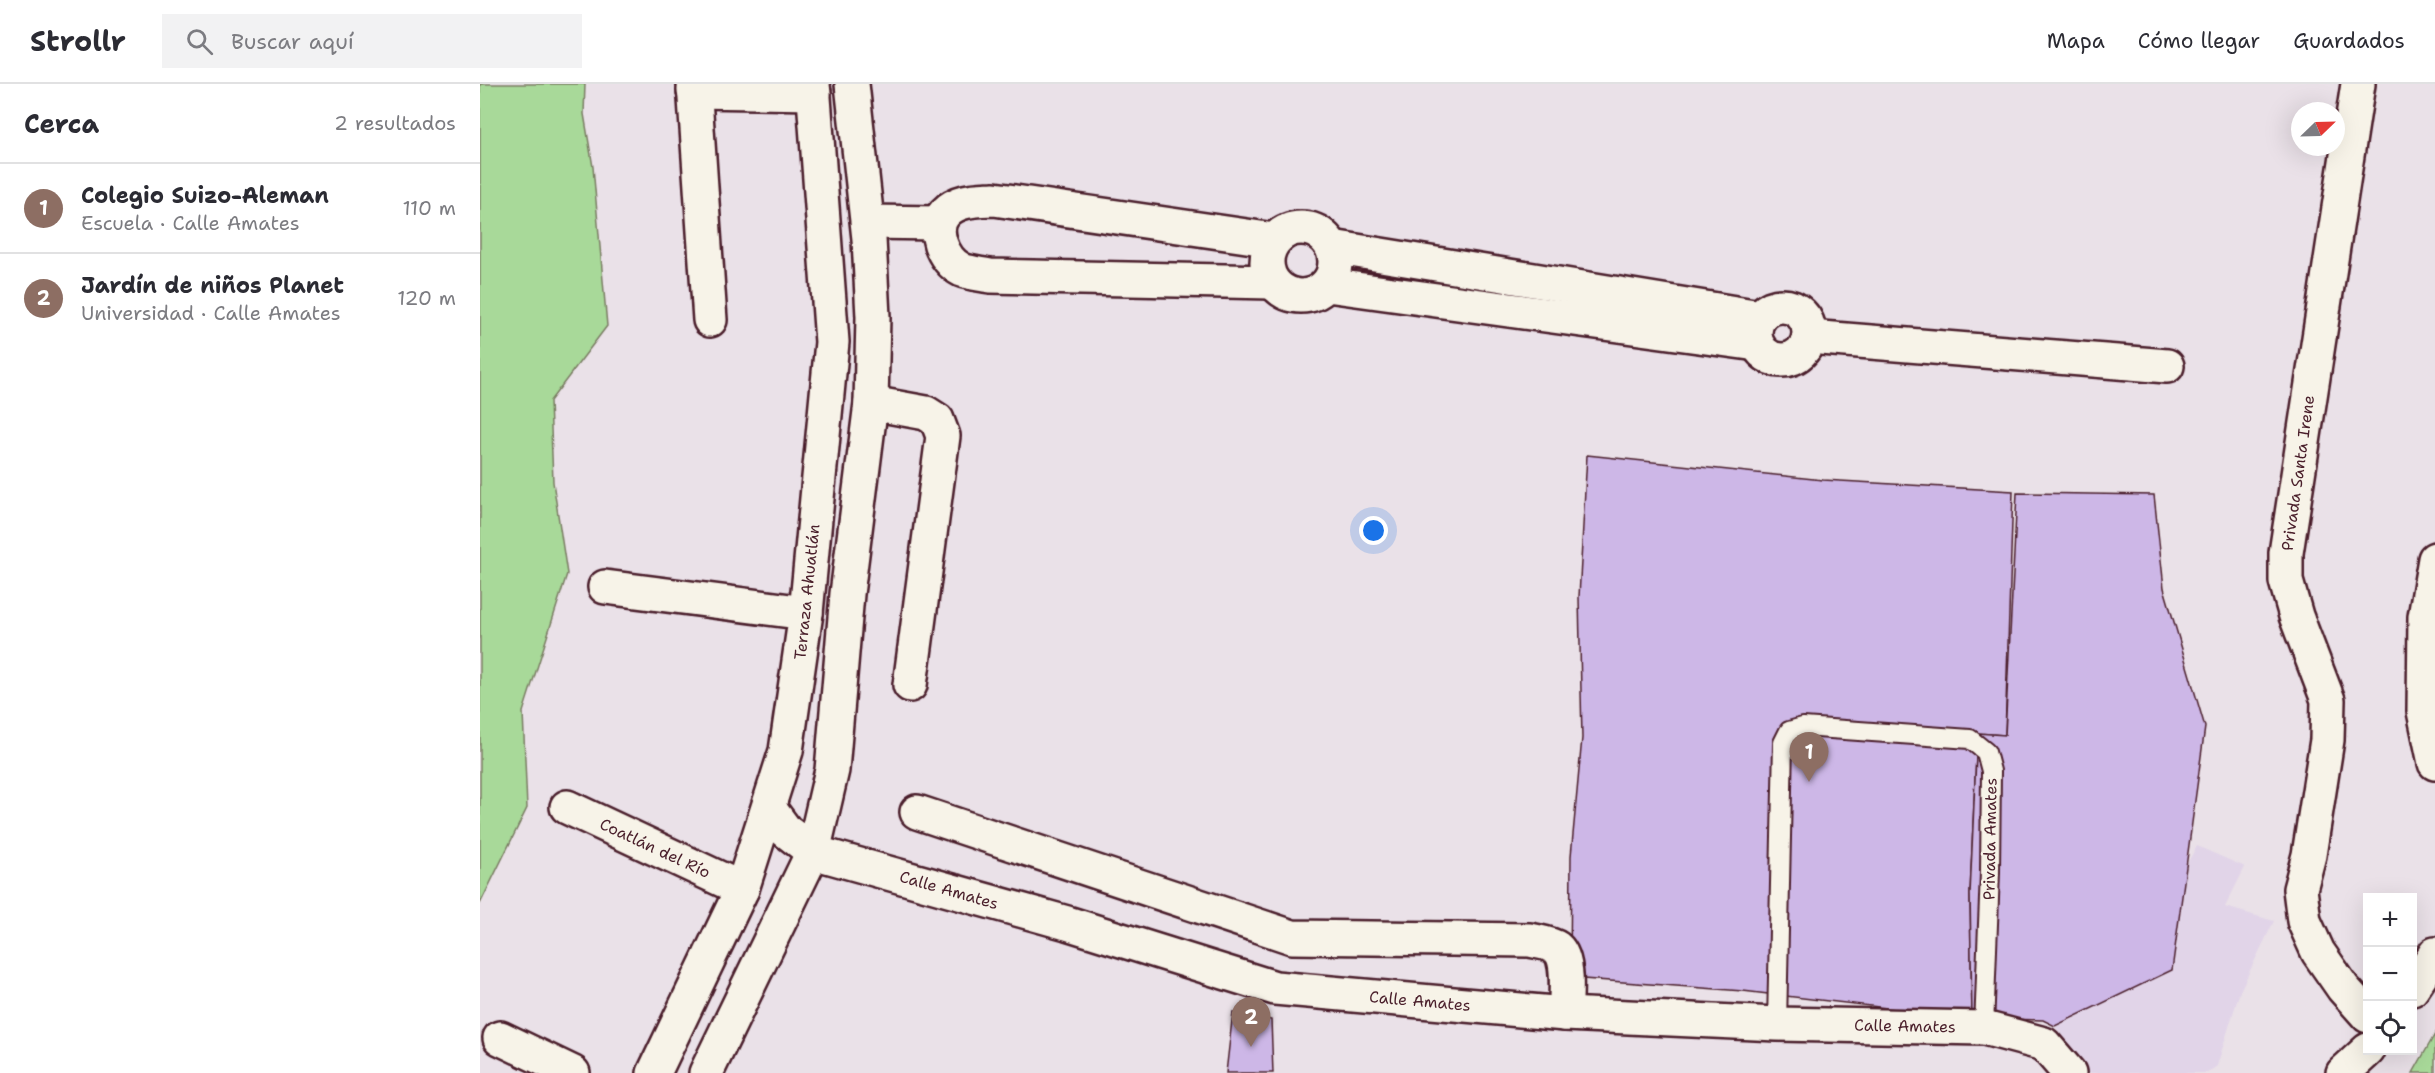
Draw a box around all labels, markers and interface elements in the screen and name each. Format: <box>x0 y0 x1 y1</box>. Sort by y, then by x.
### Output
search box <box>162 14 582 68</box>
text: Strollr <box>30 22 126 60</box>
icon: search <box>183 25 216 58</box>
text: Buscar aquí <box>231 27 354 56</box>
text: Mapa <box>2047 27 2105 55</box>
text: Cómo llegar <box>2138 27 2260 55</box>
text: Guardados <box>2293 27 2405 55</box>
north arrow <box>2291 102 2345 156</box>
text: Cerca <box>24 106 99 141</box>
text: 2 resultados <box>334 110 456 136</box>
text: Colegio Suizo-Aleman <box>81 181 329 210</box>
text: 1 <box>39 195 48 221</box>
text: 110 m <box>402 195 456 221</box>
text: Escuela · Calle Amates <box>81 210 300 236</box>
text: Jardín de niños Planet <box>81 271 344 300</box>
text: 2 <box>37 285 51 311</box>
text: 120 m <box>397 285 456 311</box>
text: Universidad · Calle Amates <box>81 300 341 326</box>
street label: Privada Santa Irene <box>2277 394 2319 552</box>
your location <box>1359 516 1388 545</box>
street label: Terraza Ahuatlán <box>789 523 825 661</box>
pin: 1 <box>1790 732 1828 782</box>
street label: Privada Amates <box>1978 778 2002 900</box>
street label: Coatlán del Río <box>596 813 714 883</box>
street label: Calle Amates <box>897 866 1001 914</box>
map controls <box>2363 893 2417 1055</box>
button: + <box>2363 893 2417 947</box>
button: − <box>2363 947 2417 1001</box>
street label: Calle Amates <box>1368 986 1472 1016</box>
pin: 2 <box>1232 998 1270 1047</box>
button: locate <box>2363 1001 2417 1055</box>
street label: Calle Amates <box>1854 1015 1956 1037</box>

